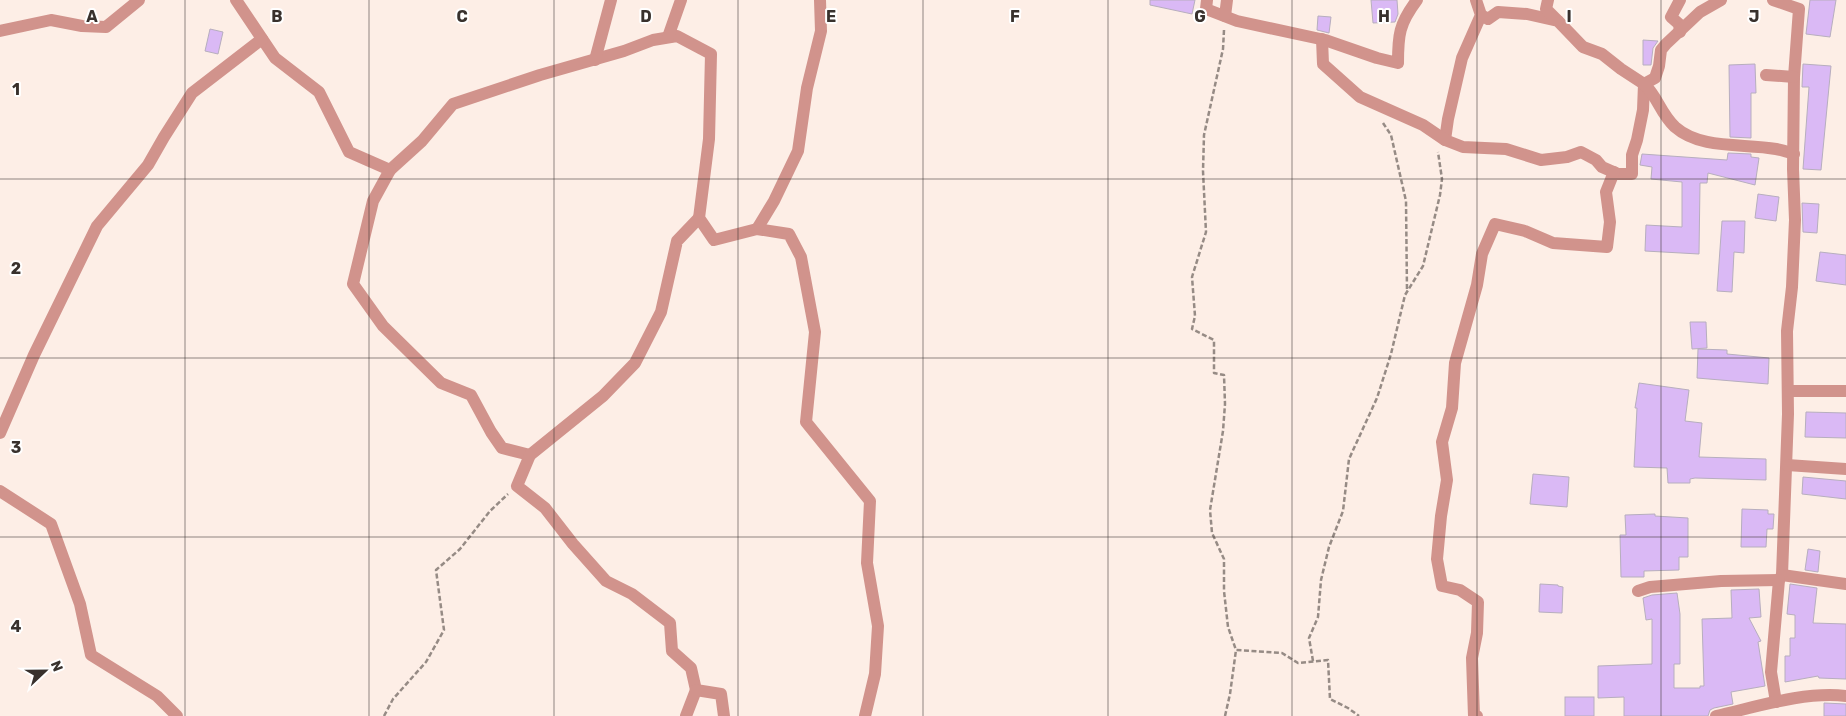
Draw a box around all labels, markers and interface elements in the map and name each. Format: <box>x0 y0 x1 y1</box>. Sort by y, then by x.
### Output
text: A <box>86 7 98 26</box>
text: B <box>271 7 283 26</box>
text: C <box>456 7 468 26</box>
text: D <box>640 7 652 26</box>
text: E <box>826 7 836 26</box>
text: F <box>1010 7 1020 26</box>
text: G <box>1194 7 1206 26</box>
text: H <box>1378 7 1390 26</box>
text: I <box>1566 7 1572 26</box>
text: J <box>1749 7 1759 26</box>
text: 1 <box>12 80 20 99</box>
text: 2 <box>11 259 21 278</box>
text: 3 <box>11 438 21 457</box>
text: 4 <box>11 617 22 636</box>
north arrow <box>20 646 70 696</box>
text: N <box>47 658 66 674</box>

